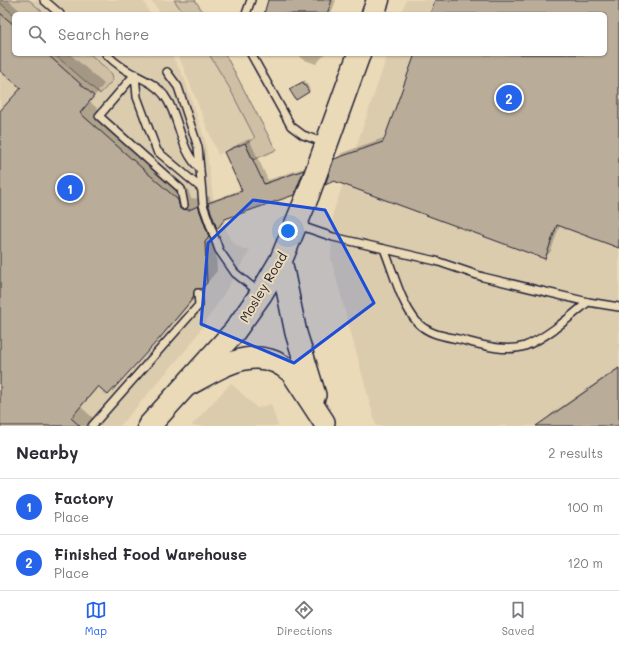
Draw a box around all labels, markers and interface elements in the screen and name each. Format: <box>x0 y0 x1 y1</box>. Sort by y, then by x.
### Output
search box <box>12 12 607 56</box>
icon: search <box>26 23 48 45</box>
text: Search here <box>58 24 149 44</box>
pin: 2 <box>496 83 522 113</box>
pin: 1 <box>57 173 83 203</box>
your location <box>278 221 298 241</box>
street label: Mosley Road <box>235 248 290 325</box>
text: Nearby <box>16 441 78 463</box>
text: 2 results <box>548 444 603 461</box>
text: Factory <box>54 488 114 508</box>
text: 1 <box>26 498 32 515</box>
text: 100 m <box>567 498 603 515</box>
text: Place <box>54 508 89 525</box>
text: Finished Food Warehouse <box>54 544 247 564</box>
text: 2 <box>25 554 33 571</box>
text: 120 m <box>567 554 603 571</box>
text: Place <box>54 564 89 581</box>
tab: Map <box>85 599 107 638</box>
tab: Directions <box>276 599 332 638</box>
tab: Saved <box>502 599 534 638</box>

